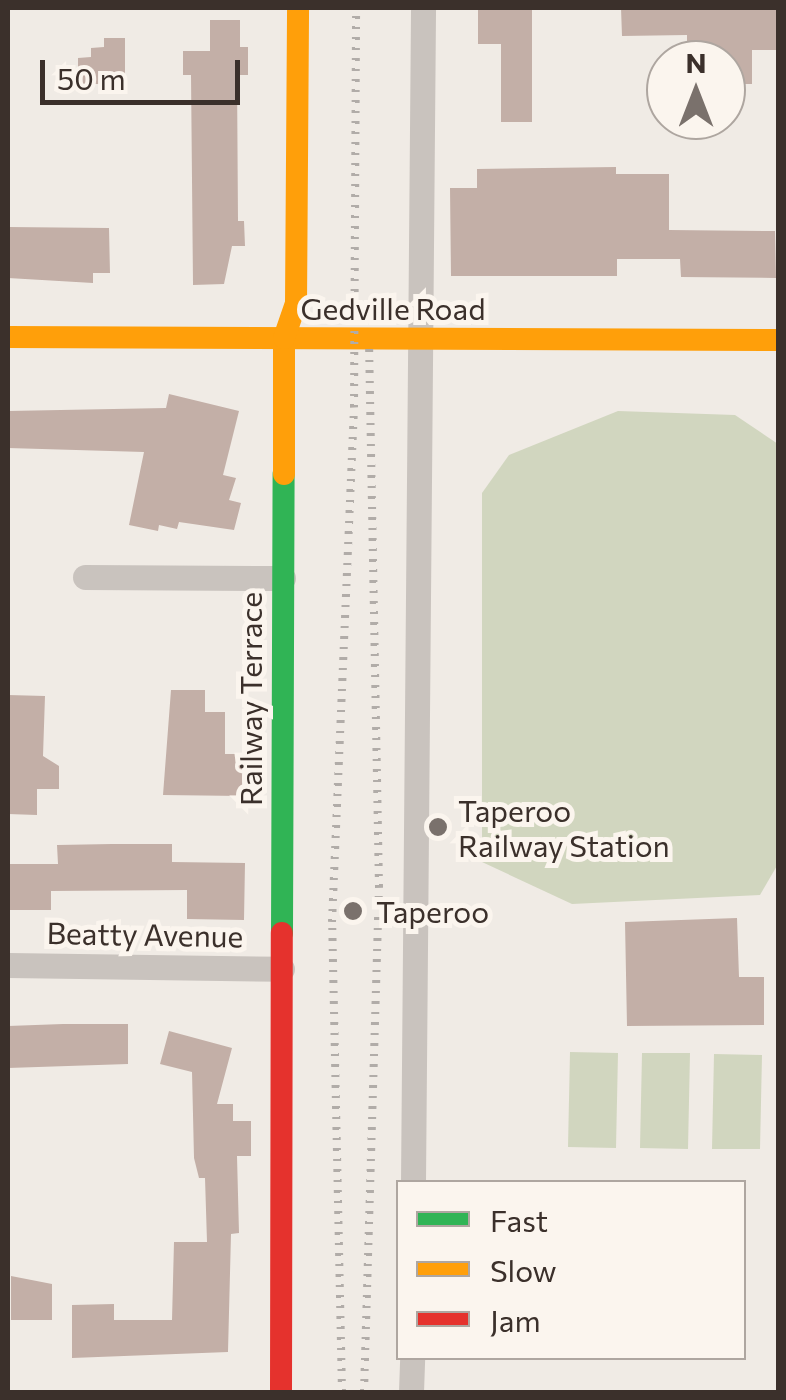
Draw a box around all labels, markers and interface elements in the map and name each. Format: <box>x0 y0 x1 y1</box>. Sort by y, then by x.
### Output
scale bar <box>45 40 245 102</box>
north arrow <box>646 40 746 140</box>
text: N <box>686 45 707 79</box>
text: 50 m <box>57 59 126 96</box>
street label: Gedville Road <box>300 290 486 326</box>
street label: Railway Terrace <box>232 592 268 806</box>
place label: Taperoo Railway Station <box>458 792 670 862</box>
marker: Taperoo Railway Station <box>427 816 449 838</box>
place label: Taperoo <box>376 893 489 929</box>
marker: Taperoo <box>340 898 366 924</box>
street label: Beatty Avenue <box>46 914 244 954</box>
legend <box>396 1180 746 1360</box>
text: Fast <box>490 1201 548 1238</box>
text: Slow <box>490 1251 557 1288</box>
text: Jam <box>490 1301 541 1338</box>

